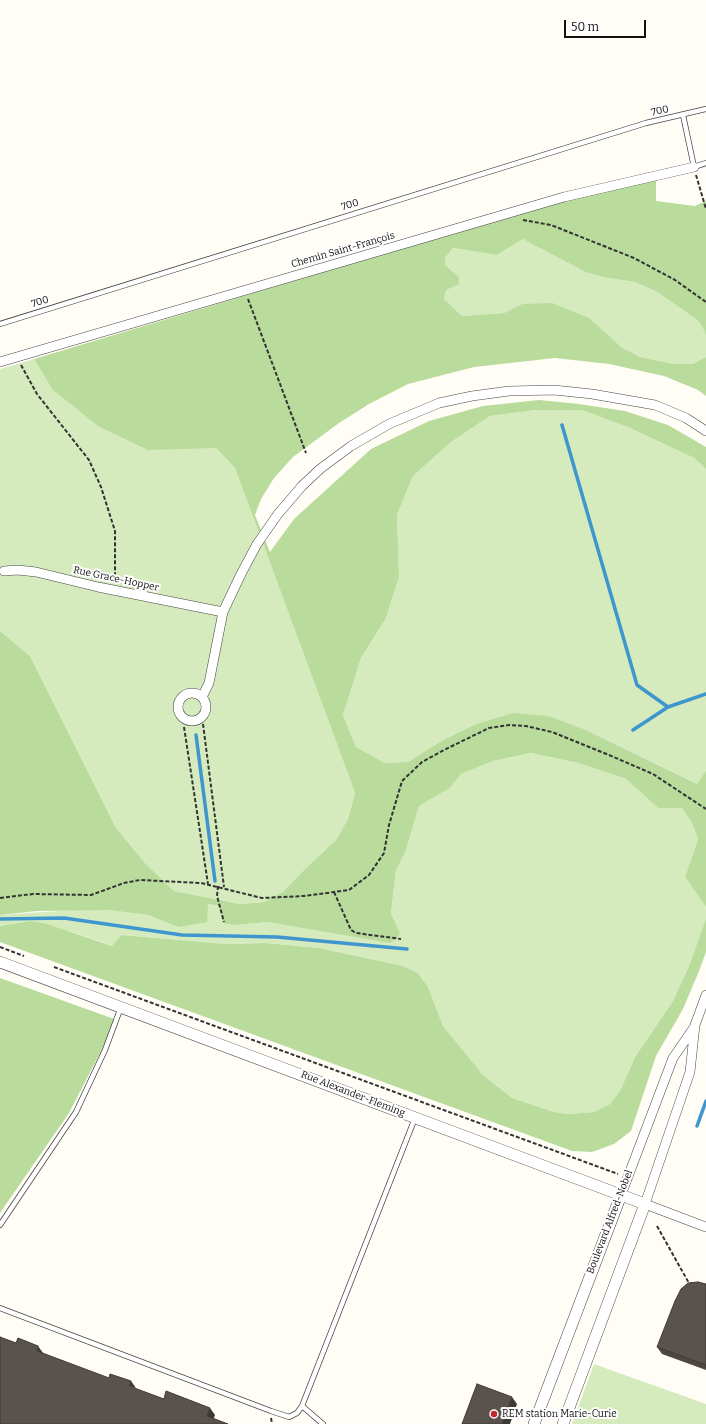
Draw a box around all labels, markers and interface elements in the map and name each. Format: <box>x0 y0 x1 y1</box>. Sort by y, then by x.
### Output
scale bar <box>566 12 648 38</box>
text: 50 m <box>571 20 599 34</box>
street label: 700 <box>650 103 670 119</box>
street label: 700 <box>340 197 360 213</box>
street label: Chemin Saint-François <box>290 229 396 271</box>
street label: 700 <box>30 294 50 310</box>
street label: Rue Grace-Hopper <box>72 564 160 594</box>
street label: Rue Alexander-Fleming <box>299 1069 407 1119</box>
street label: Boulevard Alfred-Nobel <box>585 1168 635 1276</box>
place label: REM station Marie-Curie <box>502 1408 617 1420</box>
marker: REM station Marie-Curie <box>489 1409 499 1419</box>

